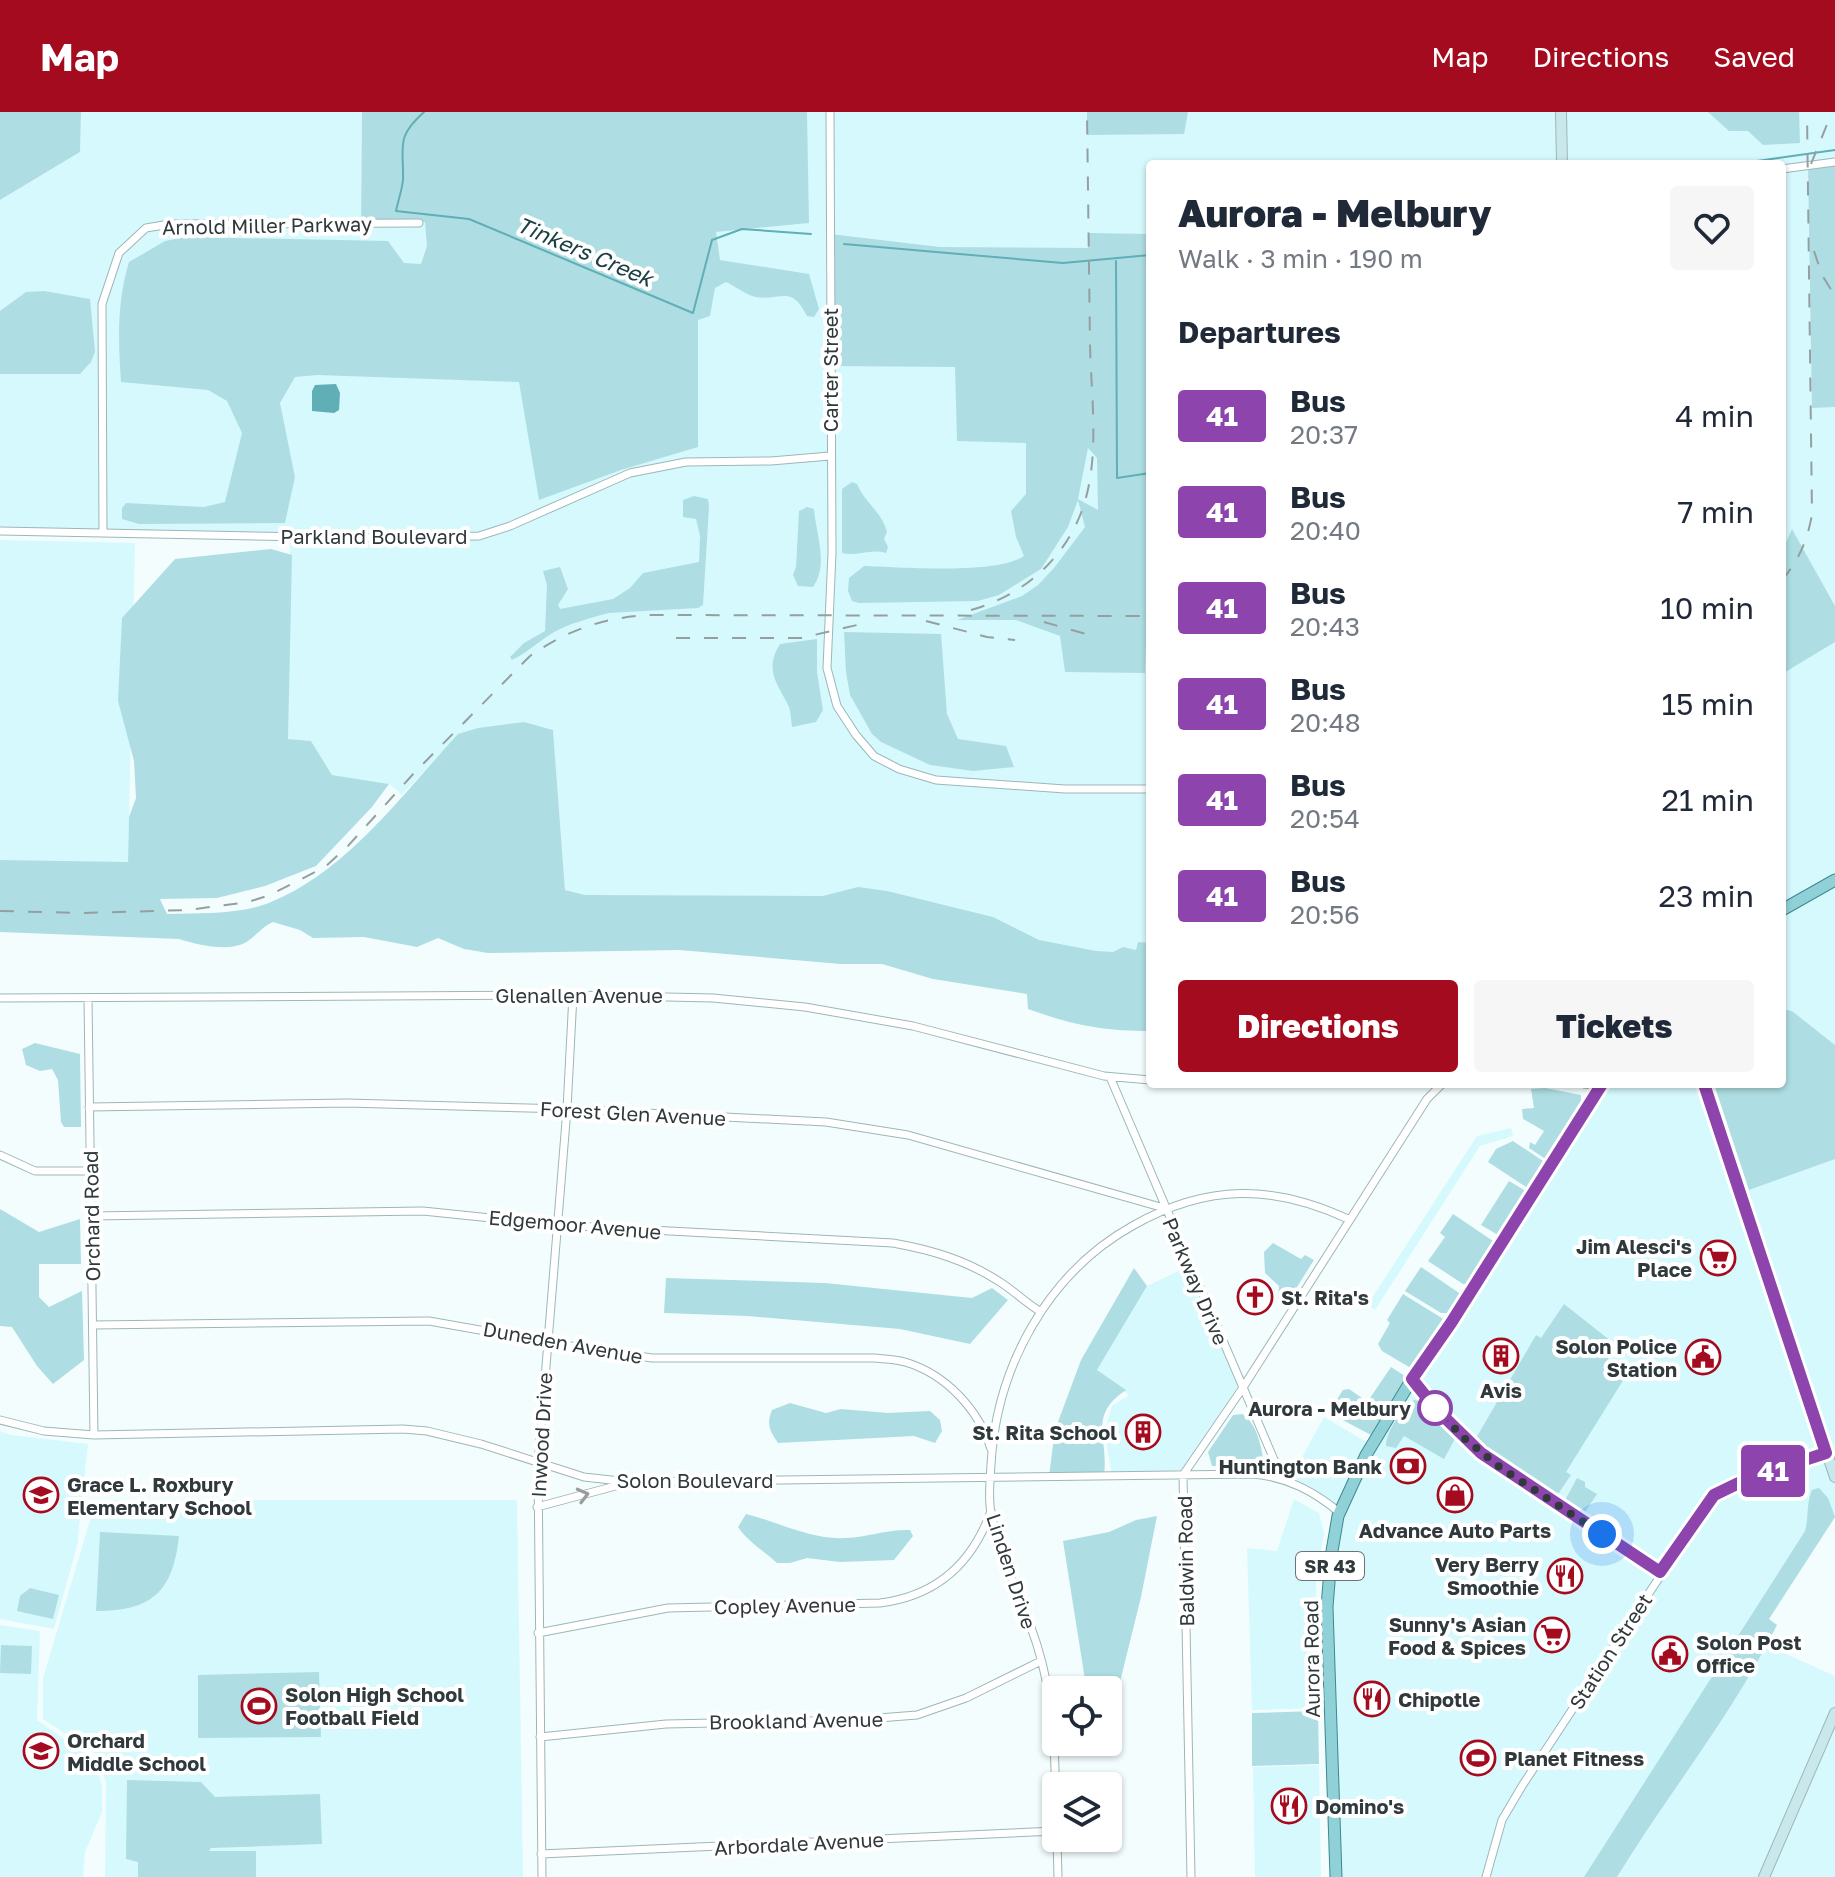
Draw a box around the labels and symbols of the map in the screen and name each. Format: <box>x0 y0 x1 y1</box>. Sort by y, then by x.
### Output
water label: Tinkers Creek <box>513 210 659 293</box>
street label: Arnold Miller Parkway <box>162 211 372 239</box>
street label: Carter Street <box>818 308 842 432</box>
street label: Parkland Boulevard <box>280 524 468 548</box>
street label: Glenallen Avenue <box>495 983 663 1007</box>
street label: Forest Glen Avenue <box>539 1096 727 1130</box>
street label: Orchard Road <box>78 1150 104 1282</box>
street label: Edgemoor Avenue <box>488 1204 662 1244</box>
street label: Parkway Drive <box>1158 1214 1234 1348</box>
place label: Jim Alesci's Place <box>1576 1234 1692 1281</box>
supermarket icon: Jim Alesci's Place <box>1699 1239 1737 1277</box>
church icon: St. Rita's <box>1236 1278 1274 1316</box>
place label: St. Rita's <box>1281 1285 1369 1309</box>
street label: Duneden Avenue <box>481 1316 645 1368</box>
place label: Solon Police Station <box>1555 1334 1677 1381</box>
building icon: Avis <box>1482 1337 1520 1375</box>
public building icon: Solon Police Station <box>1684 1338 1722 1376</box>
street label: Inwood Drive <box>526 1372 556 1498</box>
place label: Avis <box>1480 1378 1522 1402</box>
marker: Aurora - Melbury <box>1418 1391 1452 1425</box>
place label: Aurora - Melbury <box>1248 1396 1411 1420</box>
building icon: St. Rita School <box>1124 1413 1162 1451</box>
place label: St. Rita School <box>972 1420 1117 1444</box>
line badge: 41 <box>1737 1445 1809 1497</box>
bank icon: Huntington Bank <box>1389 1447 1427 1485</box>
place label: Huntington Bank <box>1218 1454 1382 1478</box>
street label: Solon Boulevard <box>617 1468 774 1492</box>
place label: Grace L. Roxbury Elementary School <box>67 1472 252 1519</box>
school or university icon: Grace L. Roxbury Elementary School <box>22 1476 60 1514</box>
shop icon: Advance Auto Parts <box>1436 1476 1474 1514</box>
one-way arrow <box>576 1487 590 1504</box>
street label: Baldwin Road <box>1172 1495 1198 1627</box>
street label: Linden Drive <box>982 1510 1042 1632</box>
your location <box>1582 1514 1622 1554</box>
place label: Advance Auto Parts <box>1359 1518 1551 1542</box>
road number: SR 43 <box>1296 1552 1364 1580</box>
place label: Very Berry Smoothie <box>1435 1552 1539 1599</box>
restaurant icon: Very Berry Smoothie <box>1546 1557 1584 1595</box>
street label: Station Street <box>1564 1589 1656 1713</box>
street label: Copley Avenue <box>714 1592 856 1618</box>
street label: Aurora Road <box>1298 1600 1324 1718</box>
place label: Sunny's Asian Food & Spices <box>1388 1612 1526 1659</box>
supermarket icon: Sunny's Asian Food & Spices <box>1533 1616 1571 1654</box>
place label: Solon Post Office <box>1696 1630 1801 1677</box>
public building icon: Solon Post Office <box>1651 1635 1689 1673</box>
restaurant icon: Chipotle <box>1353 1680 1391 1718</box>
place label: Solon High School Football Field <box>285 1682 464 1729</box>
sports icon: Solon High School Football Field <box>240 1687 278 1725</box>
place label: Chipotle <box>1398 1687 1481 1711</box>
street label: Brookland Avenue <box>709 1706 883 1734</box>
place label: Orchard Middle School <box>67 1728 206 1775</box>
school or university icon: Orchard Middle School <box>22 1732 60 1770</box>
sports icon: Planet Fitness <box>1459 1739 1497 1777</box>
place label: Planet Fitness <box>1504 1746 1644 1770</box>
restaurant icon: Domino's <box>1270 1787 1308 1825</box>
place label: Domino's <box>1315 1794 1404 1818</box>
street label: Arbordale Avenue <box>713 1827 885 1859</box>

